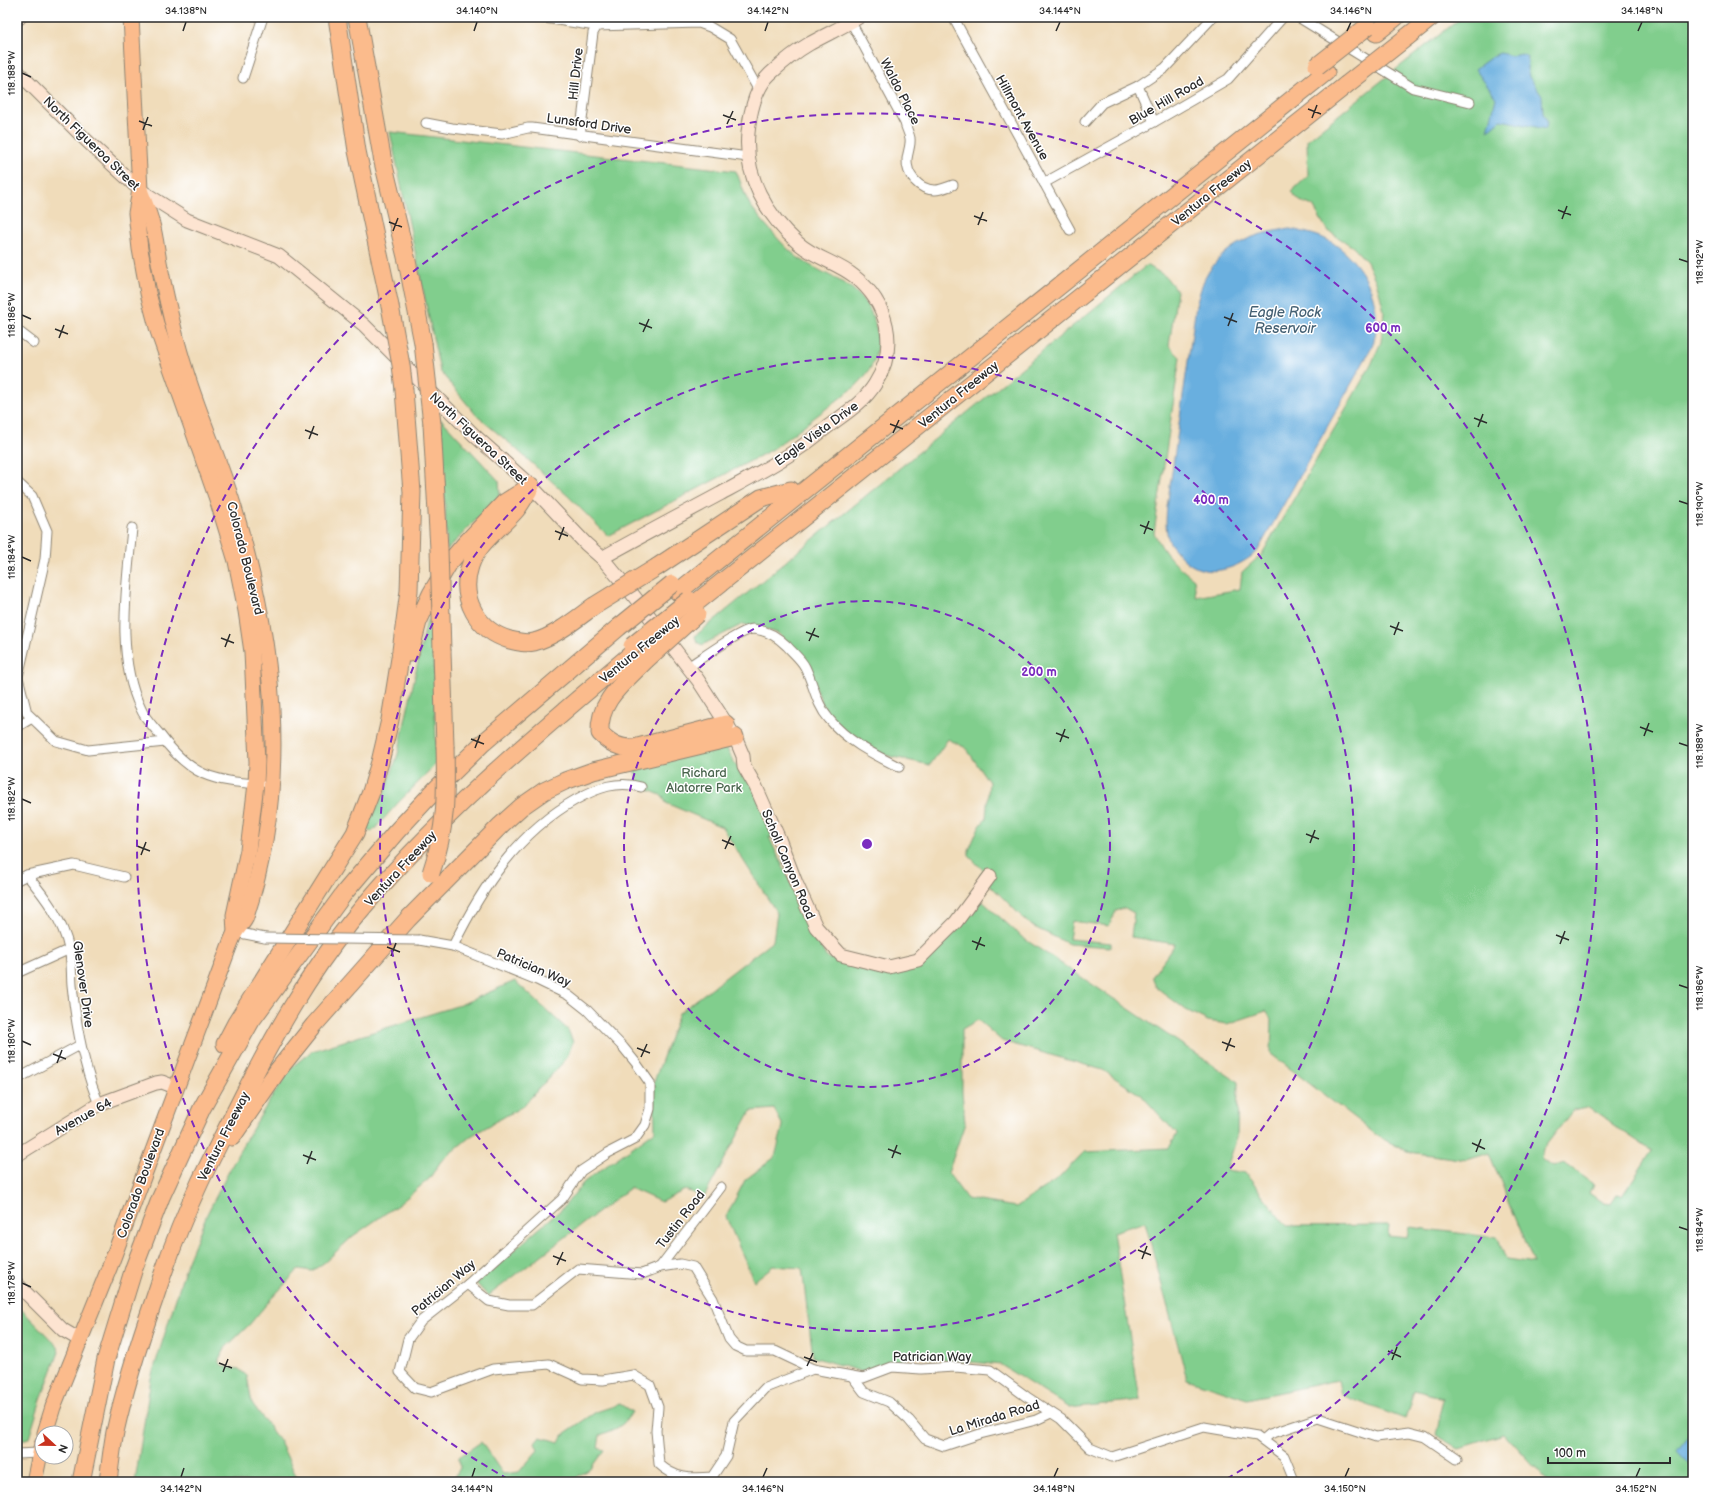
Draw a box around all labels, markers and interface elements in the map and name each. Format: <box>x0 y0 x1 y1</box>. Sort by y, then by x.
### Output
text: 34.138°N <box>165 5 207 17</box>
text: 34.140°N <box>456 5 498 17</box>
text: 34.142°N <box>747 5 789 17</box>
text: 34.144°N <box>1039 5 1081 17</box>
text: 34.146°N <box>1330 5 1372 17</box>
text: 34.148°N <box>1621 5 1663 17</box>
street label: Hill Drive <box>565 47 587 101</box>
text: 118.188°W <box>6 51 18 95</box>
street label: Waldo Place <box>877 55 924 128</box>
street label: Hillmont Avenue <box>992 72 1052 163</box>
street label: Blue Hill Road <box>1126 73 1207 129</box>
street label: North Figueroa Street <box>40 93 143 194</box>
street label: Lunsford Drive <box>545 110 633 138</box>
street label: Ventura Freeway <box>1169 156 1255 230</box>
text: 118.192°W <box>1694 240 1706 284</box>
text: 118.186°W <box>6 293 18 337</box>
water label: Eagle Rock Reservoir <box>1249 304 1322 337</box>
text: 600 m <box>1365 321 1401 336</box>
street label: Ventura Freeway <box>916 358 1002 432</box>
street label: North Figueroa Street <box>426 389 531 488</box>
street label: Eagle Vista Drive <box>772 398 862 470</box>
text: 118.190°W <box>1694 482 1706 526</box>
text: 400 m <box>1193 493 1229 508</box>
street label: Colorado Boulevard <box>223 500 267 617</box>
text: 118.184°W <box>6 535 18 579</box>
street label: Ventura Freeway <box>597 613 683 687</box>
text: 200 m <box>1021 665 1057 680</box>
text: 118.188°W <box>1694 724 1706 768</box>
park label: Richard Alatorre Park <box>666 765 742 796</box>
text: 118.182°W <box>6 777 18 821</box>
street label: Scholl Canyon Road <box>758 807 818 922</box>
street label: Ventura Freeway <box>361 827 440 910</box>
centre of rings <box>860 837 874 851</box>
street label: Glenover Drive <box>69 940 97 1029</box>
street label: Patrician Way <box>494 945 573 991</box>
text: 118.186°W <box>1694 966 1706 1010</box>
text: 118.180°W <box>6 1019 18 1063</box>
street label: Ventura Freeway <box>195 1089 253 1184</box>
street label: Avenue 64 <box>52 1095 115 1139</box>
street label: Colorado Boulevard <box>114 1126 168 1241</box>
street label: Tustin Road <box>653 1187 709 1252</box>
text: 118.184°W <box>1694 1208 1706 1252</box>
street label: Patrician Way <box>408 1256 479 1319</box>
text: 118.178°W <box>6 1261 18 1305</box>
street label: Patrician Way <box>893 1349 971 1365</box>
street label: La Mirada Road <box>947 1397 1041 1439</box>
north arrow <box>34 1425 74 1465</box>
scale bar <box>1548 1439 1670 1465</box>
text: N <box>55 1442 70 1455</box>
text: 100 m <box>1554 1446 1586 1461</box>
text: 34.142°N <box>160 1483 202 1495</box>
text: 34.144°N <box>451 1483 493 1495</box>
text: 34.146°N <box>742 1483 784 1495</box>
text: 34.148°N <box>1033 1483 1075 1495</box>
text: 34.150°N <box>1324 1483 1366 1495</box>
text: 34.152°N <box>1615 1483 1657 1495</box>

